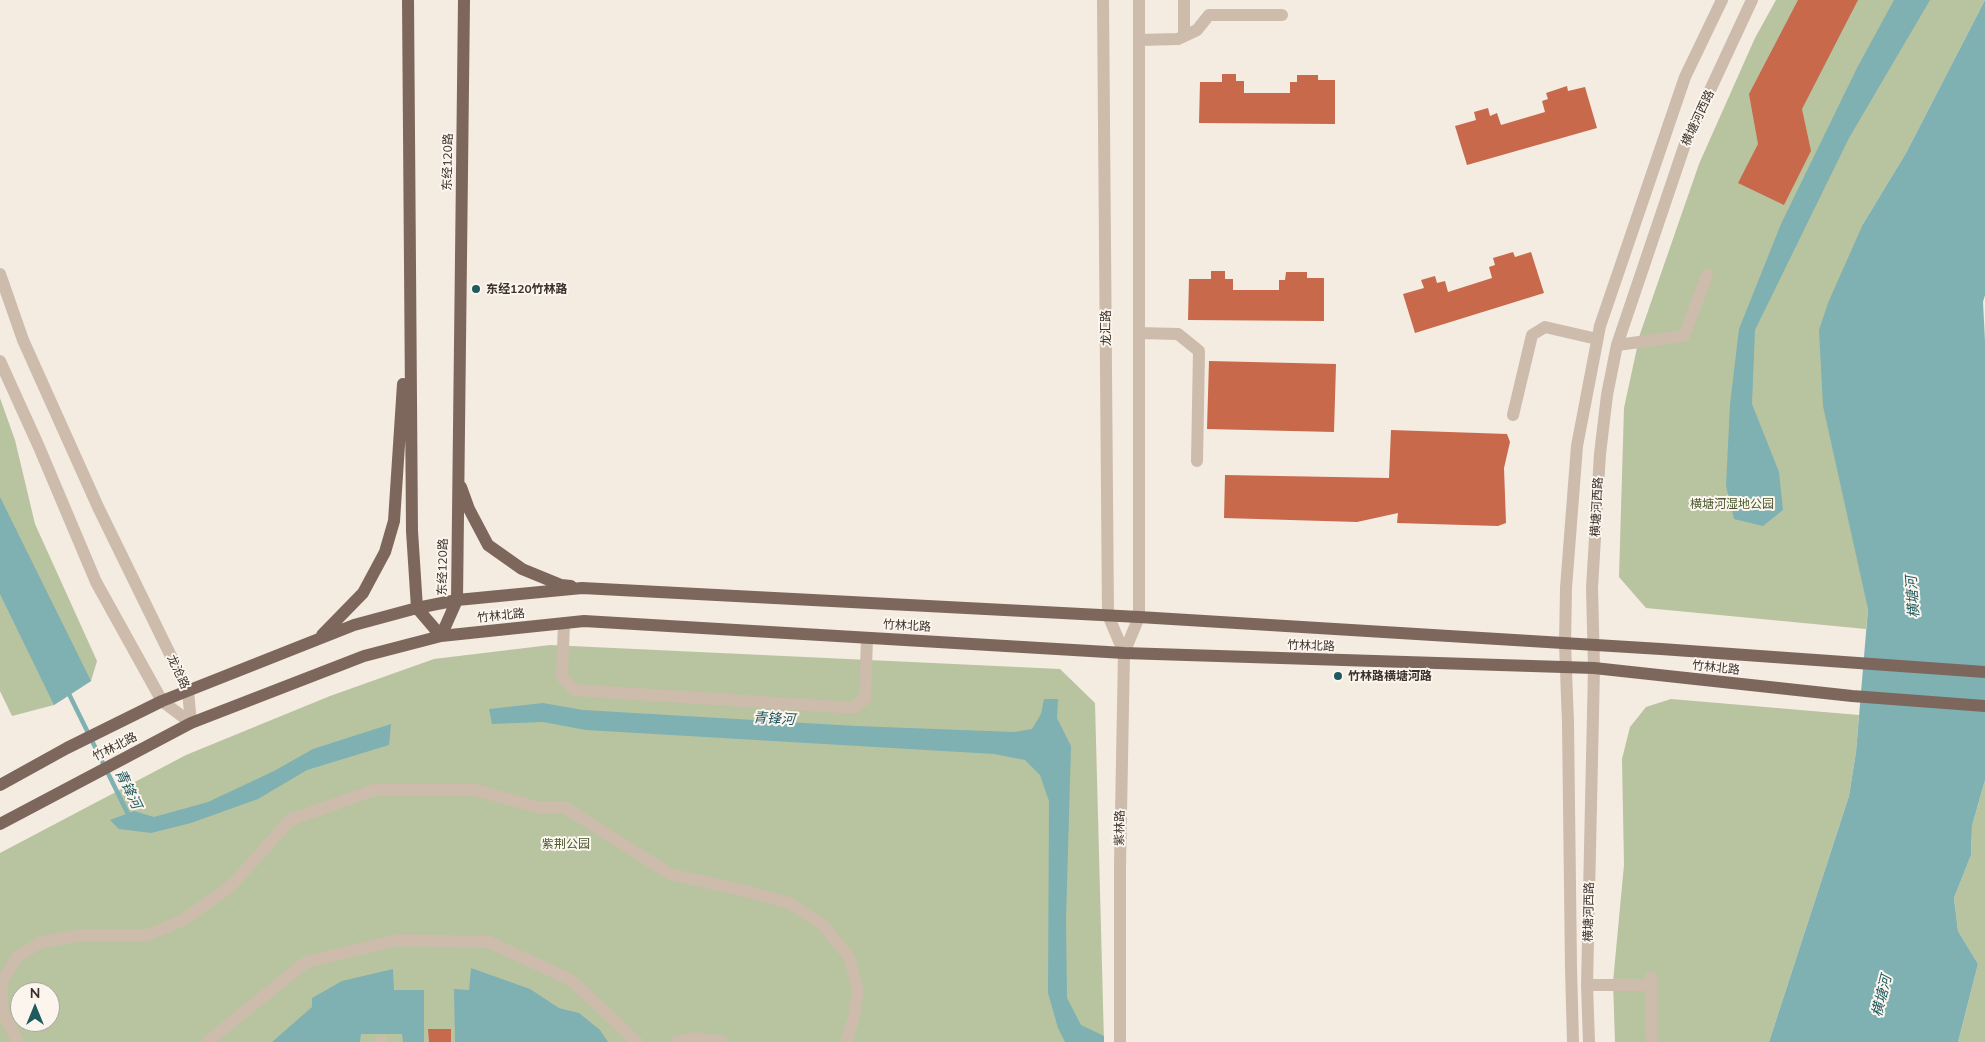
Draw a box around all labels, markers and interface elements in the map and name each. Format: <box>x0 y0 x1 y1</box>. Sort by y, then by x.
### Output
street label: 横塘河西路 <box>1679 88 1717 148</box>
street label: 东经120路 <box>440 133 456 191</box>
place label: 东经120竹林路 <box>486 282 568 296</box>
marker: 东经120竹林路 <box>470 283 482 295</box>
street label: 龙汇路 <box>1099 310 1113 346</box>
street label: 横塘河西路 <box>1588 477 1606 537</box>
park label: 横塘河湿地公园 <box>1690 497 1774 511</box>
street label: 东经120路 <box>435 538 451 596</box>
water label: 横塘河 <box>1903 575 1923 619</box>
street label: 竹林北路 <box>476 606 526 626</box>
street label: 竹林北路 <box>883 618 931 634</box>
street label: 竹林北路 <box>1287 638 1335 654</box>
street label: 龙沧路 <box>164 653 192 691</box>
street label: 竹林北路 <box>1691 658 1741 678</box>
place label: 竹林路横塘河路 <box>1348 669 1432 683</box>
marker: 竹林路横塘河路 <box>1332 670 1344 682</box>
water label: 青锋河 <box>753 710 795 728</box>
street label: 竹林北路 <box>90 730 140 764</box>
water label: 青锋河 <box>111 766 145 812</box>
street label: 紫林路 <box>1112 810 1128 846</box>
park label: 紫荆公园 <box>542 837 590 851</box>
street label: 横塘河西路 <box>1581 882 1597 942</box>
water label: 横塘河 <box>1869 974 1895 1018</box>
north arrow <box>10 982 60 1032</box>
text: N <box>30 984 40 1002</box>

